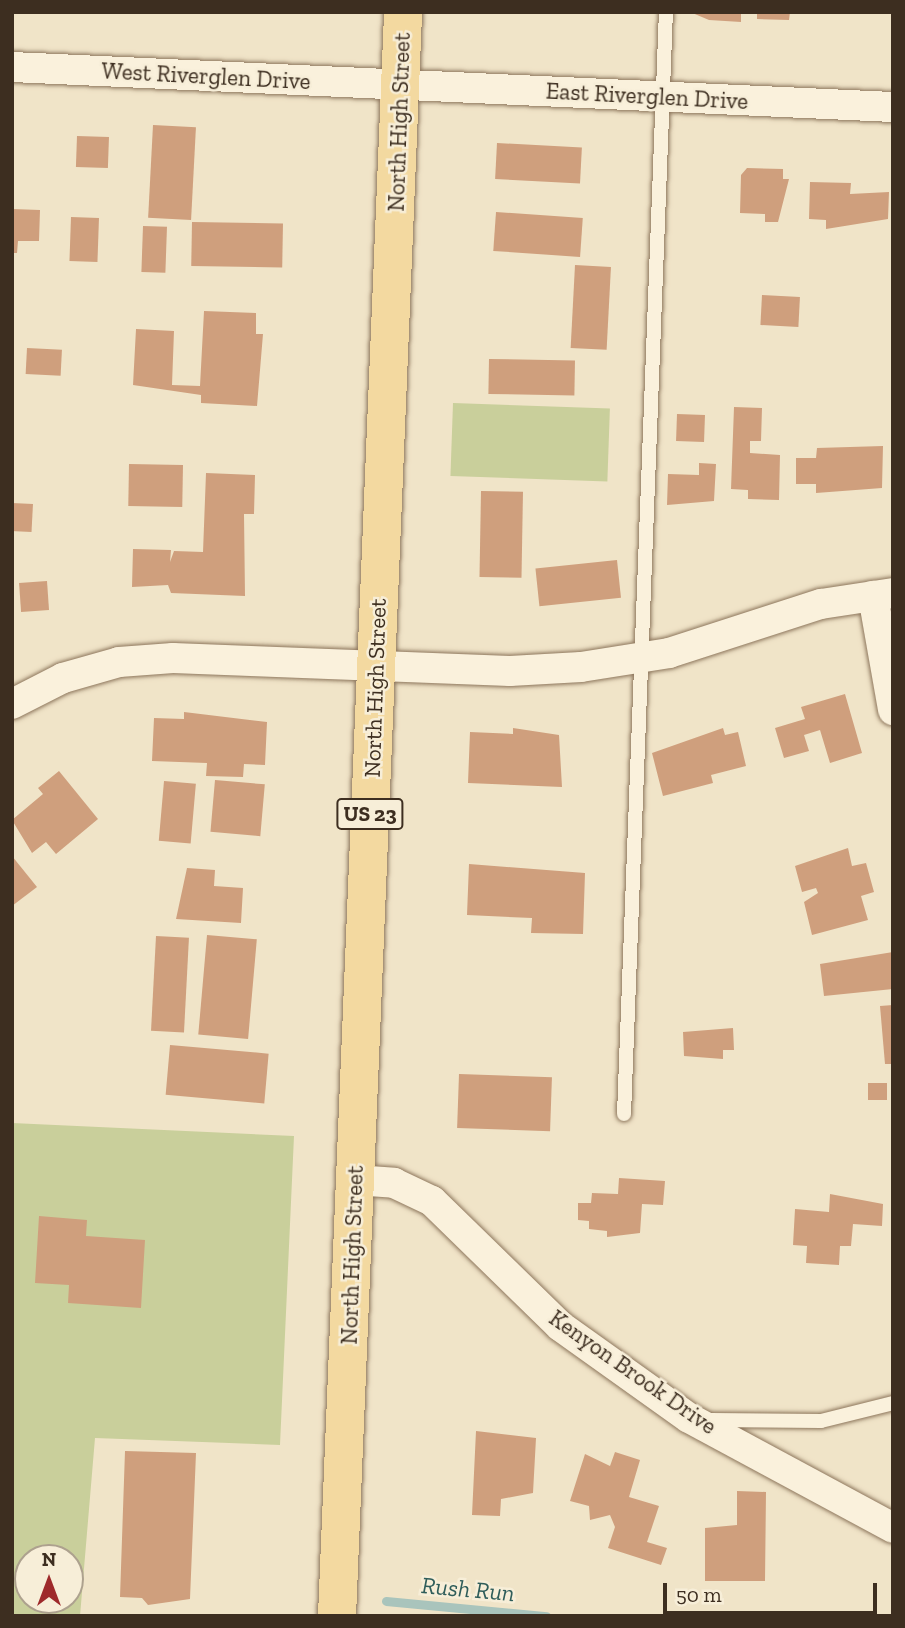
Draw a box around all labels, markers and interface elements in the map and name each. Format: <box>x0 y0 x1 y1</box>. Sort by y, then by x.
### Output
street label: North High Street <box>382 32 416 212</box>
street label: West Riverglen Drive <box>101 57 311 95</box>
street label: East Riverglen Drive <box>545 77 749 115</box>
street label: North High Street <box>358 598 392 778</box>
road number: US 23 <box>335 796 405 832</box>
street label: North High Street <box>335 1165 369 1345</box>
street label: Kenyon Brook Drive <box>544 1304 722 1440</box>
north arrow <box>14 1544 84 1614</box>
text: N <box>42 1548 56 1571</box>
scale bar <box>667 1568 880 1612</box>
water label: Rush Run <box>420 1571 516 1607</box>
text: 50 m <box>676 1582 722 1607</box>

